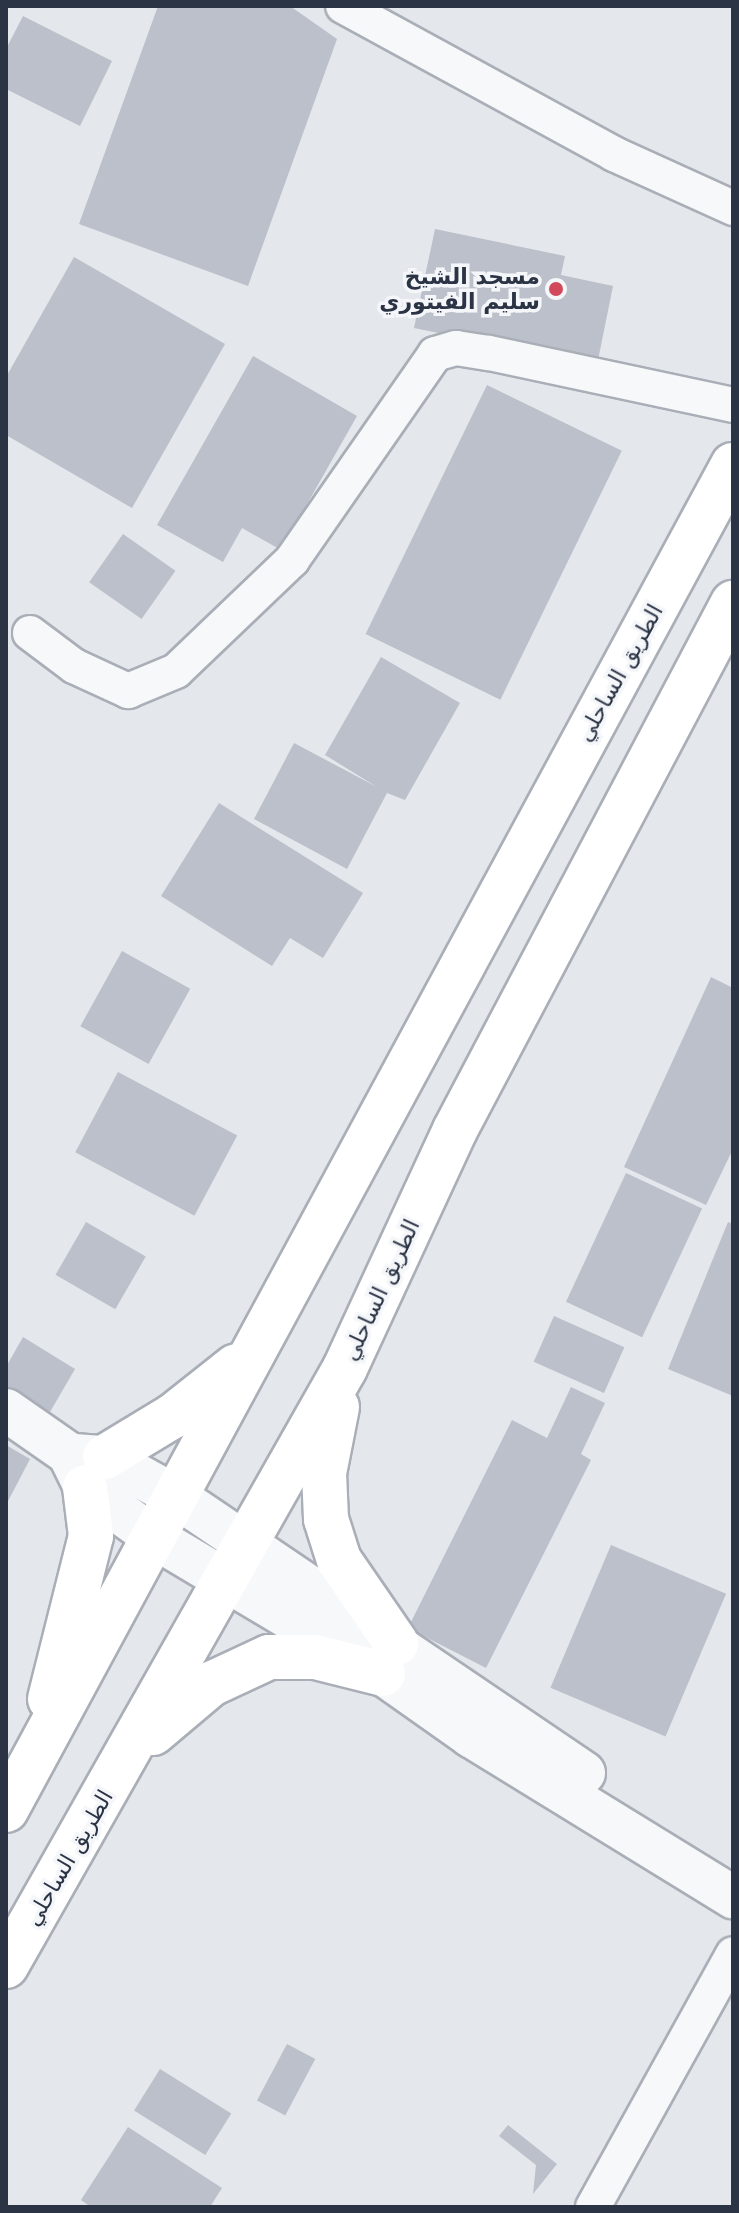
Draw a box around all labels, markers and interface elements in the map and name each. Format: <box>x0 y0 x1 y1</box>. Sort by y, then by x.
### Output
place label: مسجد الشيخ سليم الفيتوري <box>379 263 540 314</box>
marker: مسجد الشيخ سليم الفيتوري <box>547 280 565 298</box>
street label: الطريق الساحلي <box>571 600 669 746</box>
street label: الطريق الساحلي <box>337 1215 425 1365</box>
street label: الطريق الساحلي <box>19 1785 119 1931</box>

